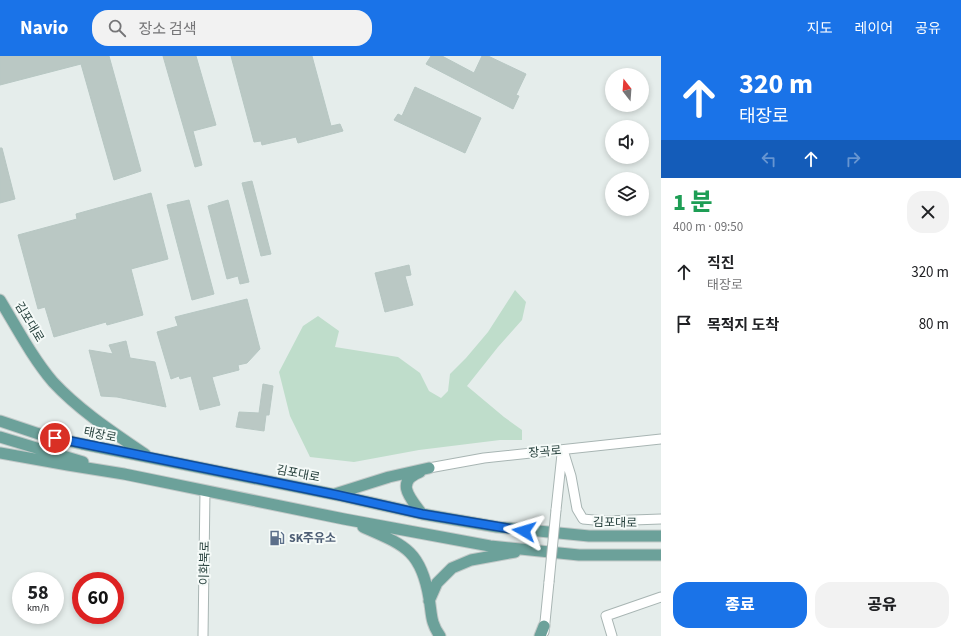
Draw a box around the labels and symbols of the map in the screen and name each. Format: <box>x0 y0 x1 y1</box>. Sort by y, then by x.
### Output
north arrow <box>605 68 649 112</box>
street label: 김포대로 <box>10 299 48 345</box>
pin <box>38 421 72 455</box>
street label: 태장로 <box>82 423 118 447</box>
street label: 장곡로 <box>528 442 562 462</box>
street label: 김포대로 <box>275 461 321 487</box>
position arrow <box>503 510 545 552</box>
street label: 김포대로 <box>593 514 637 532</box>
fuel station icon: SK주유소 <box>268 529 286 547</box>
place label: SK주유소 <box>289 530 336 547</box>
street label: 이화북로 <box>196 541 214 585</box>
speed limit sign: 60 <box>72 572 124 624</box>

